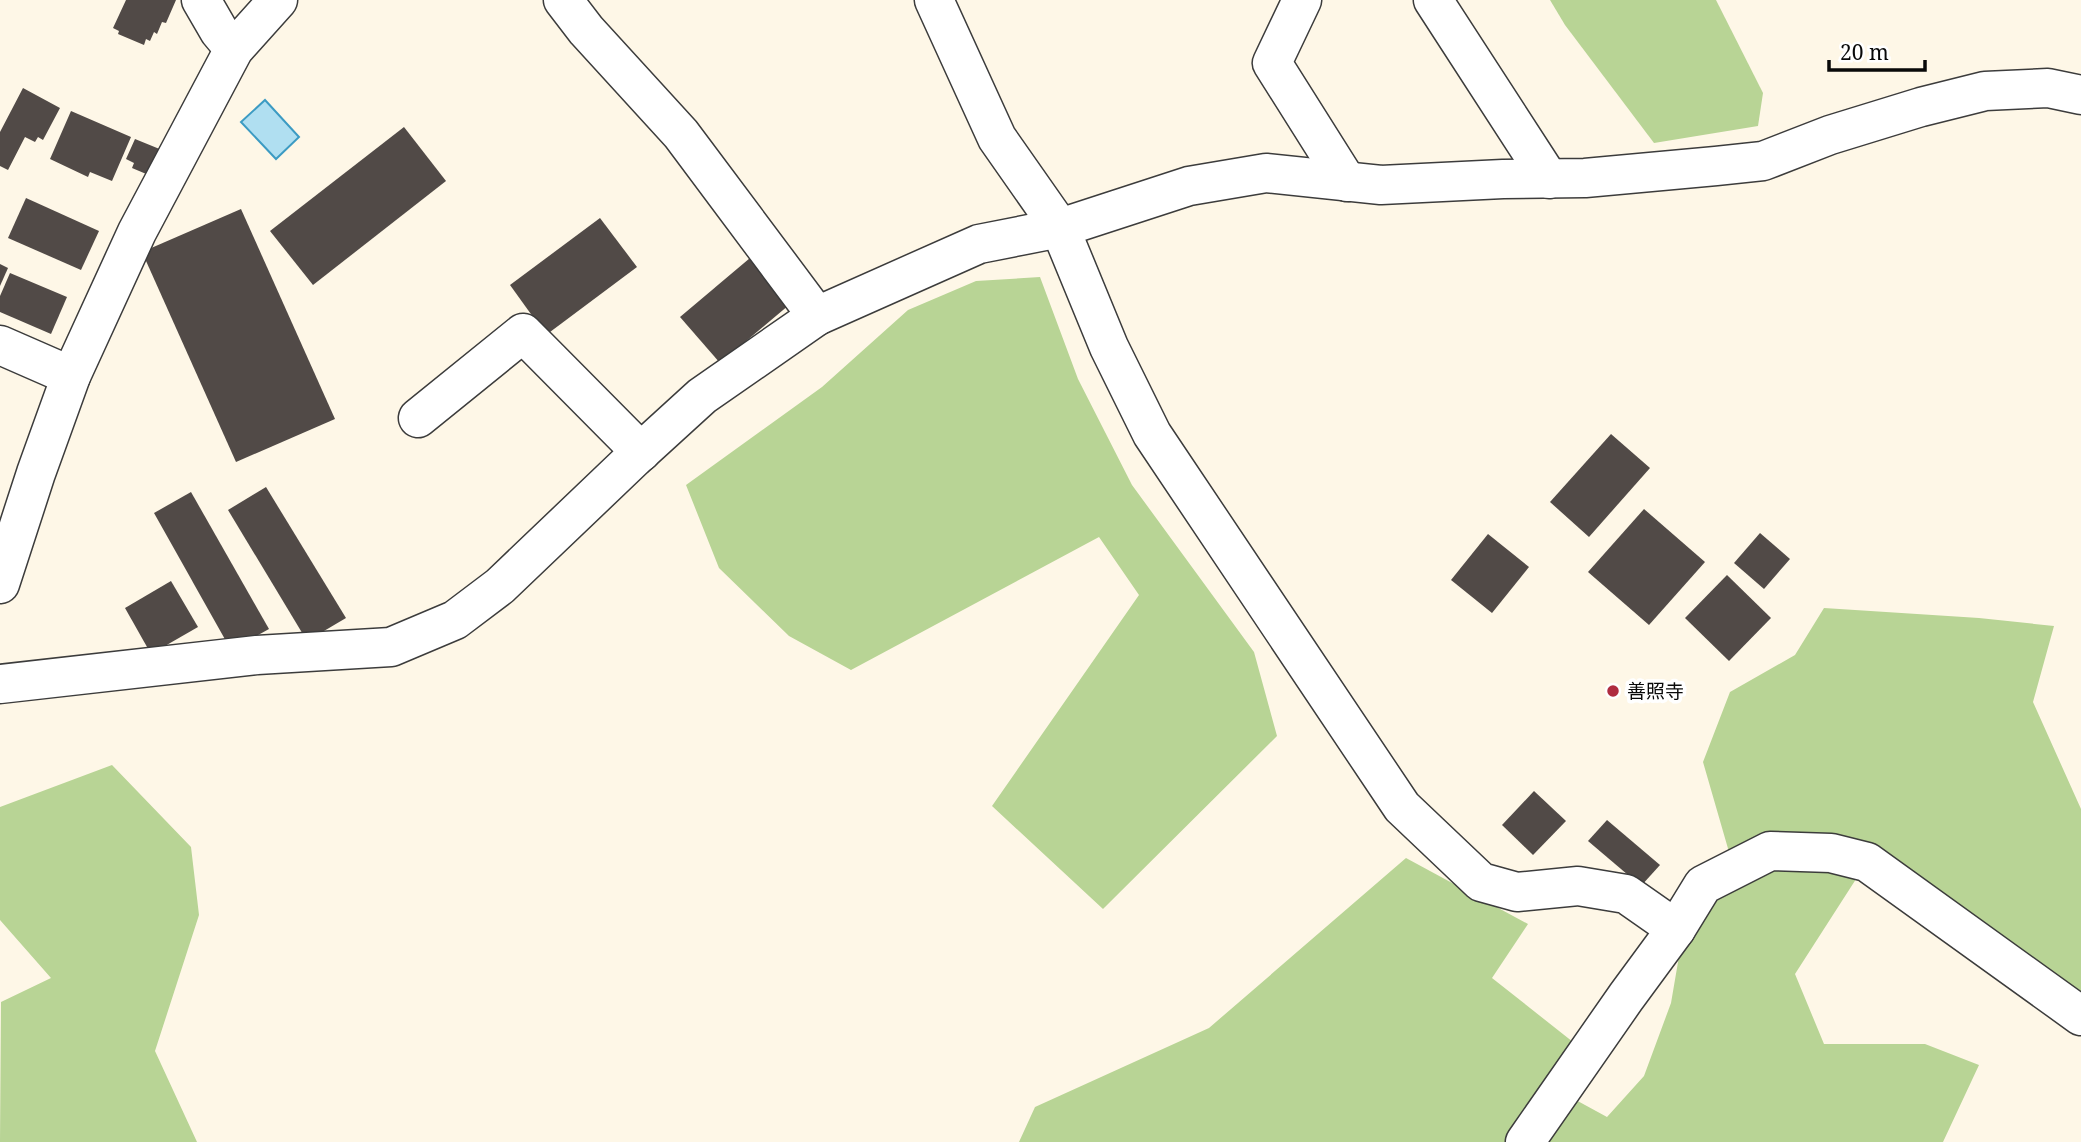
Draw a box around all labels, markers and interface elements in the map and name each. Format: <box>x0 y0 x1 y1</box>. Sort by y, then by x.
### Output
scale bar <box>1829 28 1925 72</box>
text: 20 m <box>1840 38 1889 66</box>
place label: 善照寺 <box>1627 678 1684 704</box>
marker: 善照寺 <box>1605 683 1621 699</box>

